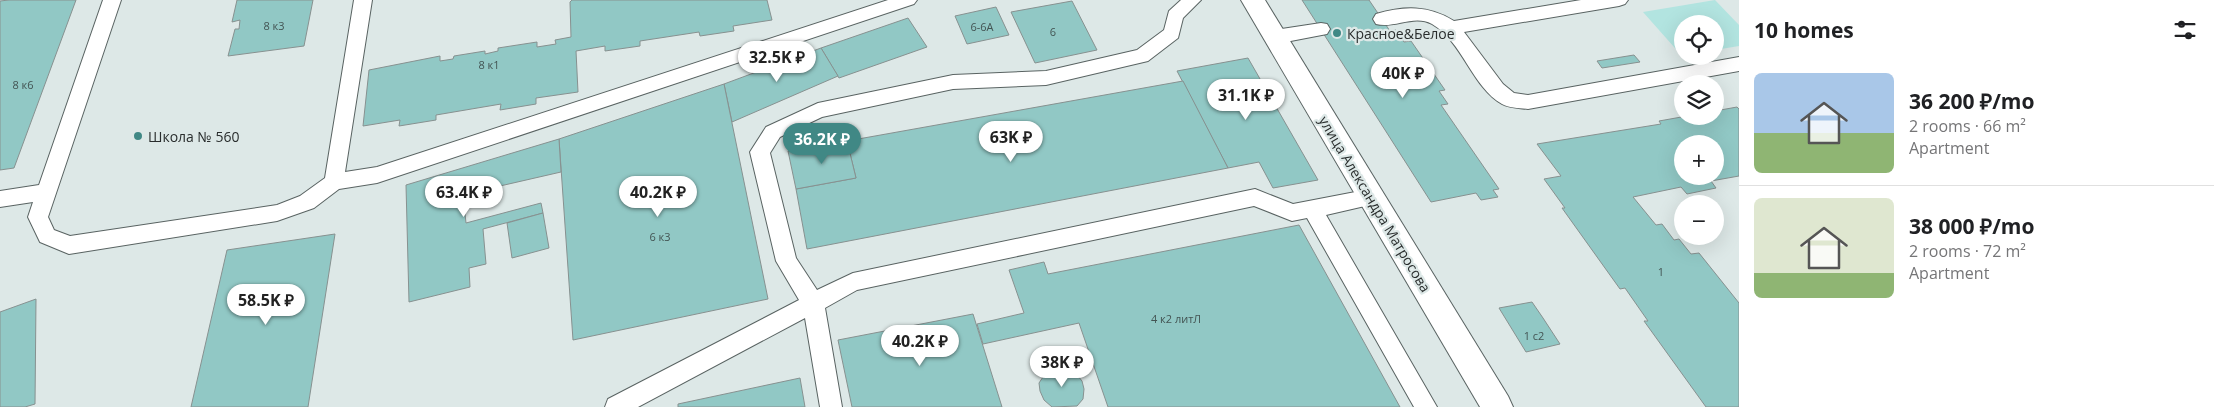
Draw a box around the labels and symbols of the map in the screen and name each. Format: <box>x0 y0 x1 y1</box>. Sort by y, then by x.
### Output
house number: 8 к3 <box>263 18 285 33</box>
house number: 6-6А <box>970 19 994 34</box>
house number: 6 <box>1050 24 1056 39</box>
place label: Красное&Белое <box>1347 24 1455 43</box>
marker: Красное&Белое <box>1331 27 1343 39</box>
pin: 32.5K ₽ <box>731 41 823 83</box>
pin: 40K ₽ <box>1368 56 1438 99</box>
house number: 8 к1 <box>478 57 500 72</box>
house number: 8 к6 <box>12 77 34 92</box>
pin: 31.1K ₽ <box>1200 78 1292 121</box>
street label: улица Александра Матросова <box>1315 112 1435 296</box>
pin: 63K ₽ <box>976 120 1046 163</box>
pin: 36.2K ₽ <box>776 122 868 165</box>
place label: Школа № 560 <box>148 127 239 146</box>
marker: Школа № 560 <box>132 130 144 142</box>
pin: 63.4K ₽ <box>418 176 510 218</box>
pin: 40.2K ₽ <box>612 176 704 218</box>
house number: 6 к3 <box>649 229 671 244</box>
house number: 1 <box>1658 264 1664 279</box>
pin: 58.5K ₽ <box>220 284 312 326</box>
house number: 4 к2 литЛ <box>1151 311 1201 326</box>
pin: 40.2K ₽ <box>874 324 966 367</box>
house number: 1 с2 <box>1524 328 1544 343</box>
pin: 38K ₽ <box>1027 346 1097 388</box>

